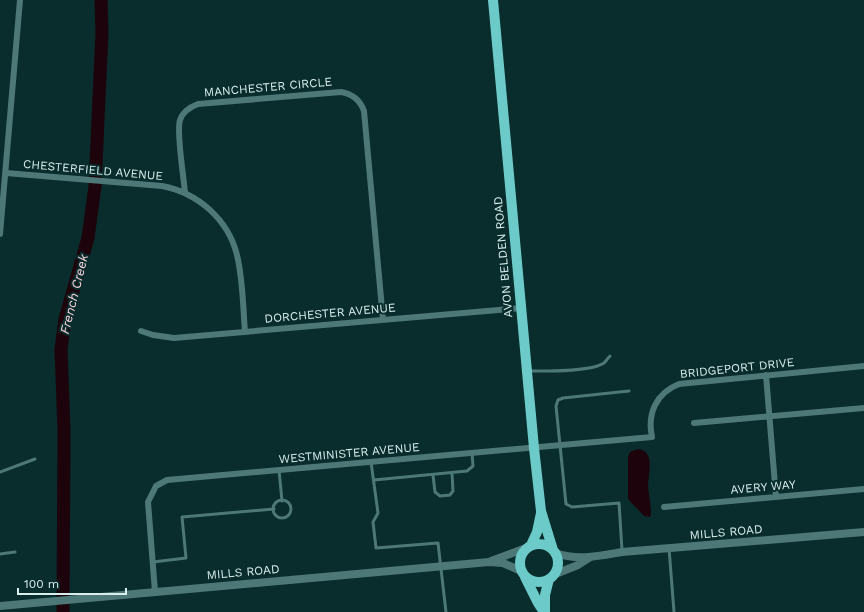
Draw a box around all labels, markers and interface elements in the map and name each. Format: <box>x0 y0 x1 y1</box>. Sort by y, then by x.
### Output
street label: MANCHESTER CIRCLE <box>203 74 333 100</box>
street label: CHESTERFIELD AVENUE <box>22 157 164 183</box>
street label: AVON BELDEN ROAD <box>491 196 515 318</box>
water label: French Creek <box>57 252 91 335</box>
street label: DORCHESTER AVENUE <box>264 300 397 326</box>
street label: BRIDGEPORT DRIVE <box>679 355 795 381</box>
street label: WESTMINISTER AVENUE <box>278 440 420 466</box>
street label: AVERY WAY <box>730 477 796 497</box>
street label: MILLS ROAD <box>689 522 763 542</box>
street label: MILLS ROAD <box>206 562 280 582</box>
scale bar <box>18 570 126 596</box>
text: 100 m <box>24 577 59 591</box>

